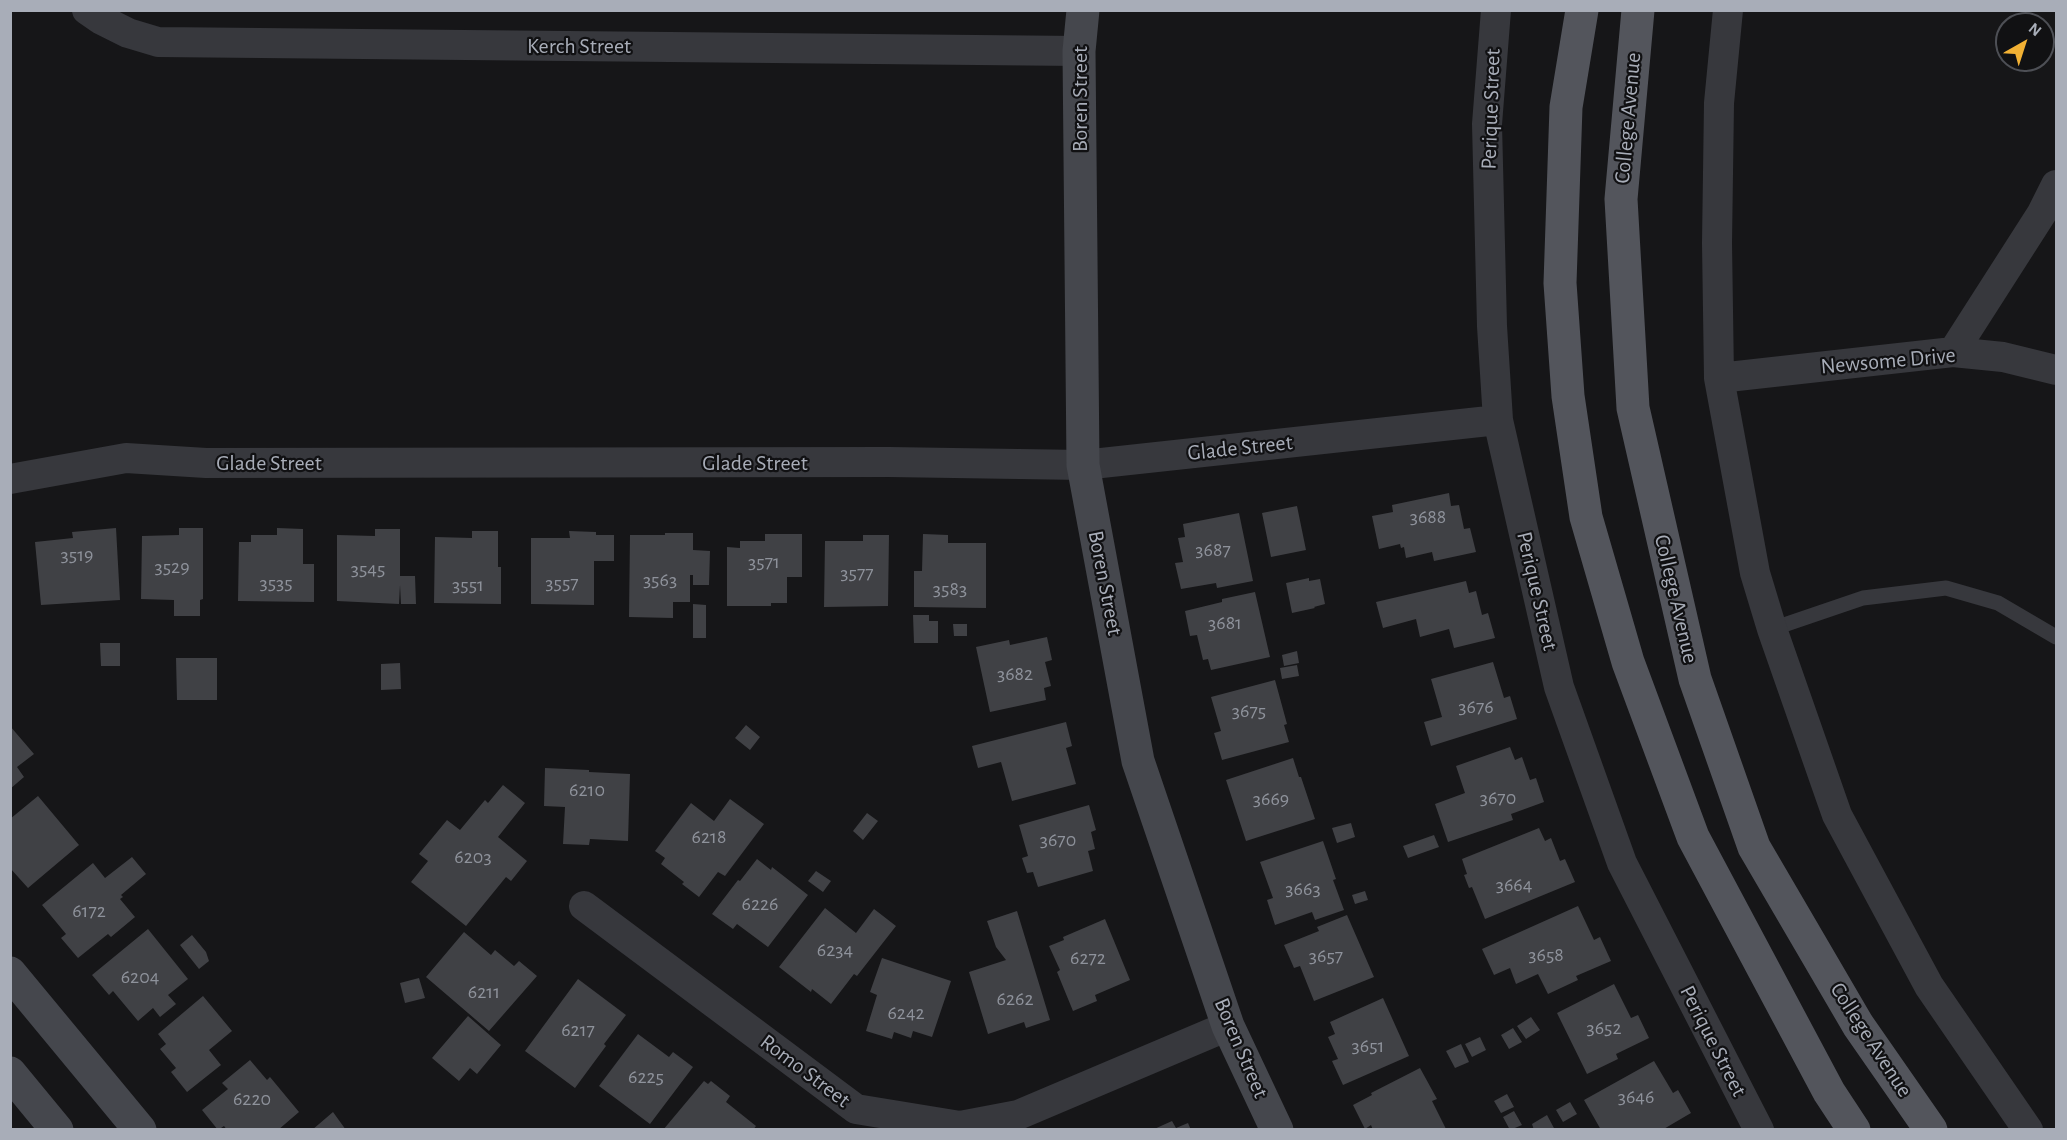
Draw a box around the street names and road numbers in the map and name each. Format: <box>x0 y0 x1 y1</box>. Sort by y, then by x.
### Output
street label: Kerch Street <box>527 33 631 59</box>
street label: Boren Street <box>1067 46 1093 152</box>
street label: Perique Street <box>1476 48 1506 170</box>
street label: College Avenue <box>1609 51 1647 185</box>
street label: Newsome Drive <box>1819 342 1957 380</box>
street label: Glade Street <box>1186 429 1294 467</box>
street label: Glade Street <box>216 450 322 476</box>
street label: Glade Street <box>702 450 808 476</box>
street label: Boren Street <box>1082 528 1128 638</box>
street label: Perique Street <box>1511 529 1563 653</box>
street label: College Avenue <box>1648 532 1704 666</box>
street label: College Avenue <box>1824 978 1918 1102</box>
street label: Perique Street <box>1674 981 1752 1101</box>
street label: Boren Street <box>1208 994 1274 1102</box>
street label: Romo Street <box>755 1029 855 1113</box>

